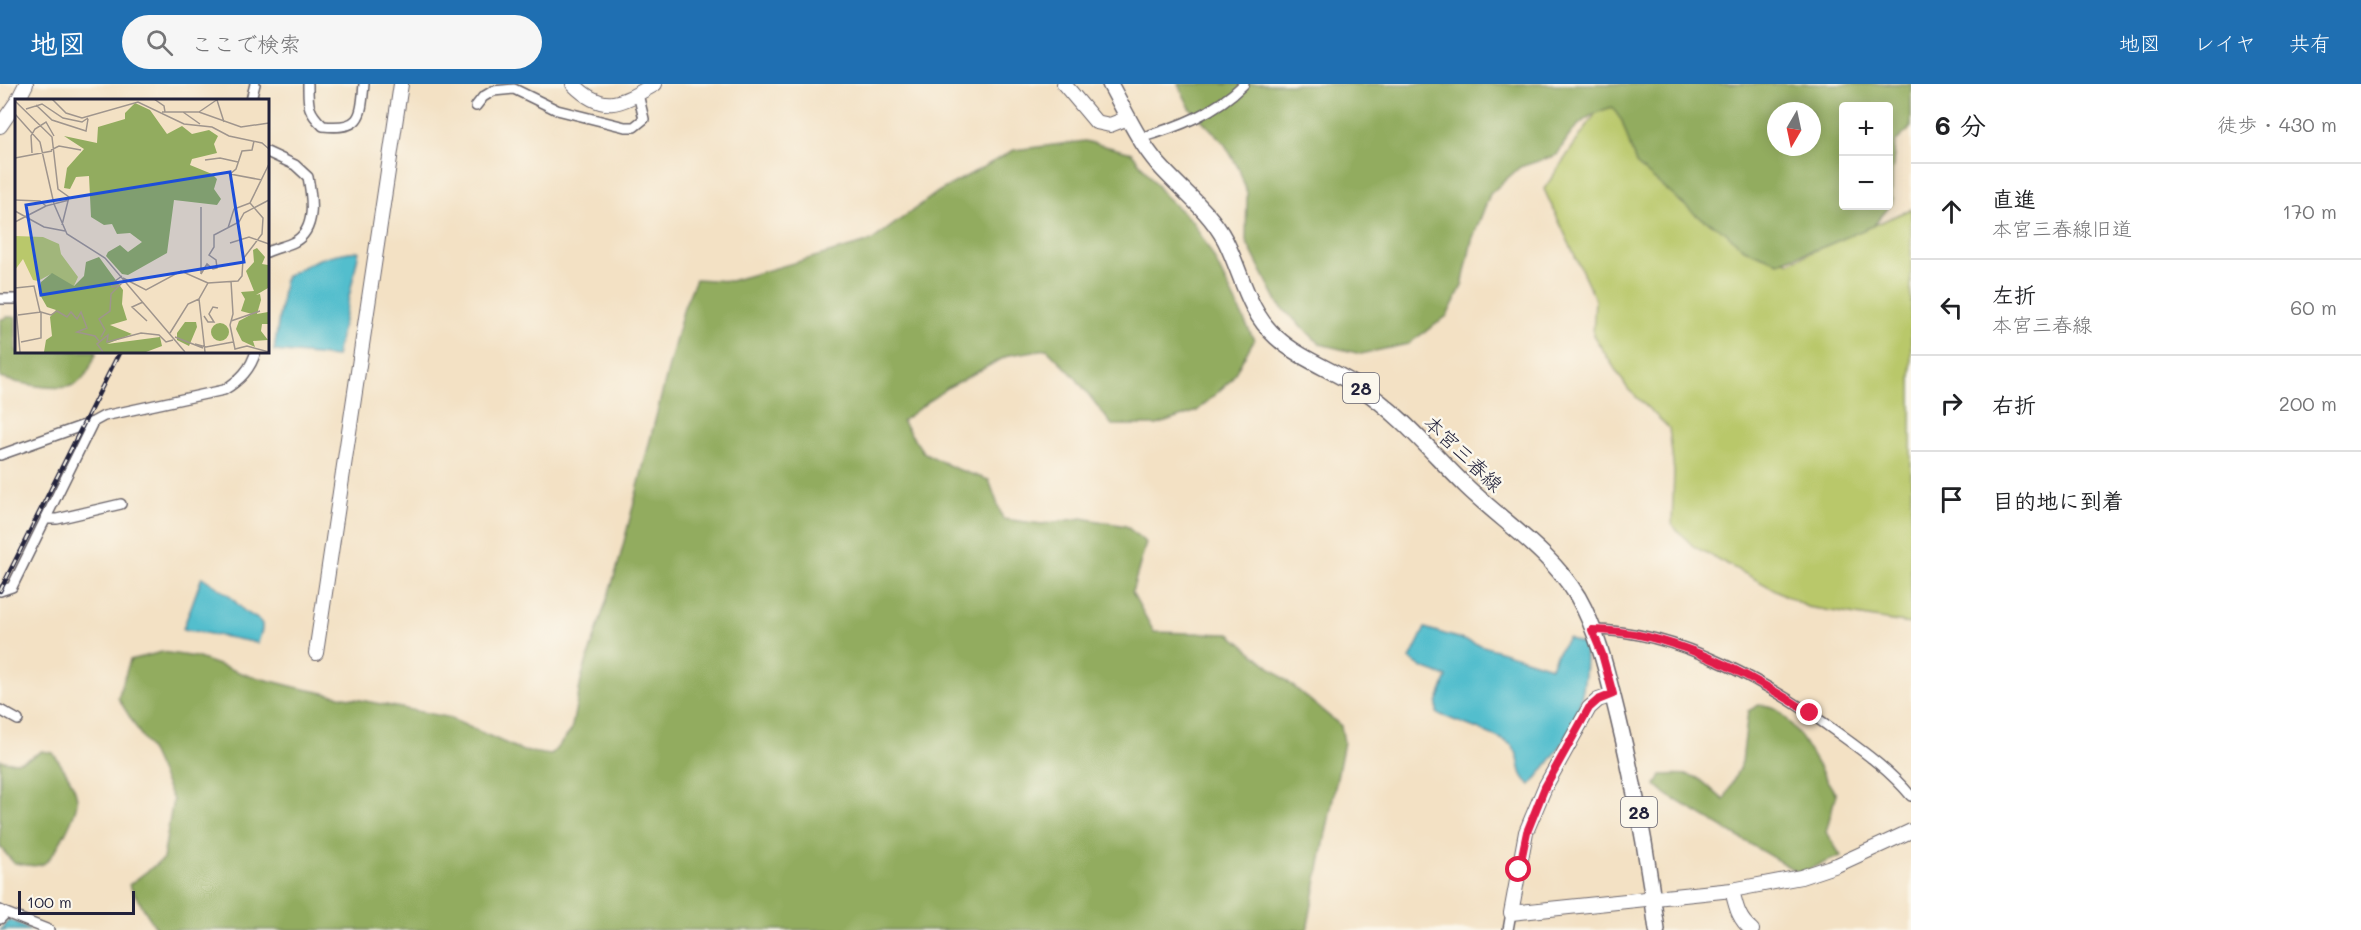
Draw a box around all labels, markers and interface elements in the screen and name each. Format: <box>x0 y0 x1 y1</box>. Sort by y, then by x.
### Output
search box <box>122 15 542 69</box>
text: 地図 <box>30 25 86 61</box>
icon: search <box>143 26 176 59</box>
text: ここで検索 <box>191 29 301 58</box>
text: 地図 <box>2119 29 2161 56</box>
text: レイヤ <box>2194 29 2256 56</box>
text: 共有 <box>2289 29 2331 56</box>
inset map <box>15 99 268 352</box>
north arrow <box>1767 102 1821 156</box>
map controls <box>1839 102 1893 210</box>
button: + <box>1839 102 1893 156</box>
text: 6 分 <box>1935 108 1986 142</box>
text: 徒歩 · 430 m <box>2217 111 2337 137</box>
button: − <box>1839 156 1893 210</box>
text: 直進 <box>1992 184 2036 213</box>
icon: ahead <box>1935 195 1968 228</box>
text: 170 m <box>2282 198 2337 224</box>
text: 本宮三春線旧道 <box>1992 215 2132 241</box>
text: 左折 <box>1992 280 2036 309</box>
icon: left <box>1935 291 1968 324</box>
text: 60 m <box>2290 294 2337 320</box>
text: 本宮三春線 <box>1992 311 2092 337</box>
road number: 28 <box>1343 373 1379 403</box>
icon: right <box>1935 387 1968 420</box>
text: 右折 <box>1992 390 2036 419</box>
text: 200 m <box>2279 390 2337 416</box>
street label: 本宮三春線 <box>1419 409 1509 497</box>
icon: arrive <box>1935 483 1968 516</box>
text: 目的地に到着 <box>1992 486 2124 515</box>
route end <box>1796 699 1822 725</box>
road number: 28 <box>1621 797 1657 827</box>
route start <box>1505 856 1531 882</box>
scale bar <box>18 888 135 916</box>
text: 100 m <box>27 891 72 912</box>

